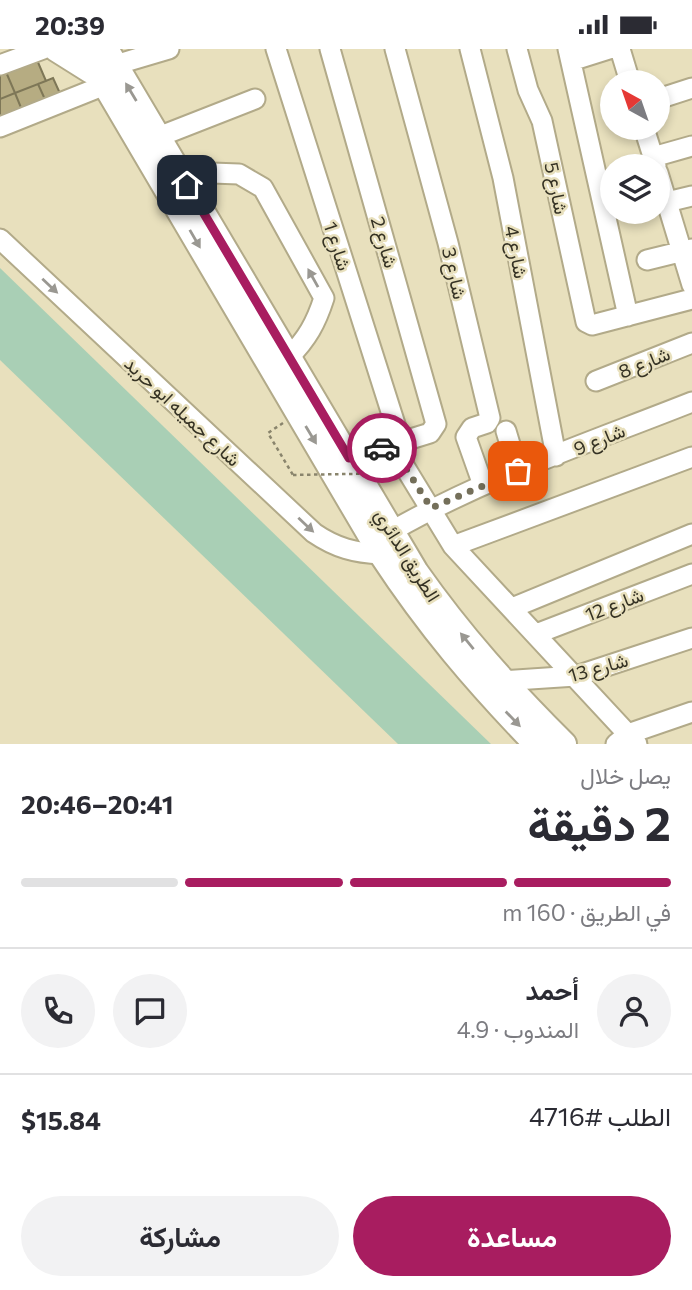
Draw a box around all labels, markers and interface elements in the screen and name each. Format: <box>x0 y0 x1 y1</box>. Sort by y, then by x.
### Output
text: 20:39 <box>35 9 105 40</box>
north arrow <box>600 70 670 140</box>
map controls <box>600 70 670 224</box>
one-way arrow <box>125 82 137 101</box>
button: layers <box>600 154 670 224</box>
pin <box>157 155 217 215</box>
street label: شارع 5 <box>538 160 574 217</box>
icon: home <box>168 166 206 204</box>
street label: شارع 2 <box>365 214 403 271</box>
street label: شارع 1 <box>317 219 357 274</box>
street label: شارع 4 <box>499 224 533 281</box>
one-way arrow <box>189 230 202 249</box>
street label: شارع 3 <box>436 245 472 302</box>
one-way arrow <box>307 269 319 288</box>
one-way arrow <box>41 278 59 294</box>
street label: شارع 8 <box>615 341 674 385</box>
street label: شارع جميله ابو حريد <box>119 351 246 472</box>
courier <box>347 413 417 483</box>
street label: شارع 9 <box>570 418 629 462</box>
one-way arrow <box>305 426 317 445</box>
icon: car <box>363 429 401 467</box>
pin <box>488 441 548 501</box>
icon: bag <box>499 452 537 490</box>
street label: الطريق الدائري <box>366 504 446 608</box>
one-way arrow <box>297 516 314 533</box>
street label: شارع 12 <box>582 582 647 627</box>
one-way arrow <box>460 632 475 649</box>
street label: شارع 13 <box>566 648 631 688</box>
one-way arrow <box>504 711 521 728</box>
text: يصل خلال <box>580 761 671 789</box>
text: 20:41–20:46 <box>21 788 173 819</box>
text: 2 دقيقة <box>528 794 671 850</box>
text: في الطريق · 160 m <box>502 898 671 926</box>
button: phone <box>21 974 95 1048</box>
button: chat <box>113 974 187 1048</box>
text: أحمد <box>526 974 579 1005</box>
button: person <box>597 974 671 1048</box>
text: المندوب · 4.9 <box>457 1015 579 1043</box>
text: الطلب #4716 <box>529 1100 671 1131</box>
text: $15.84 <box>21 1104 101 1135</box>
button: مشاركة <box>21 1196 339 1276</box>
button: مساعدة <box>353 1196 671 1276</box>

